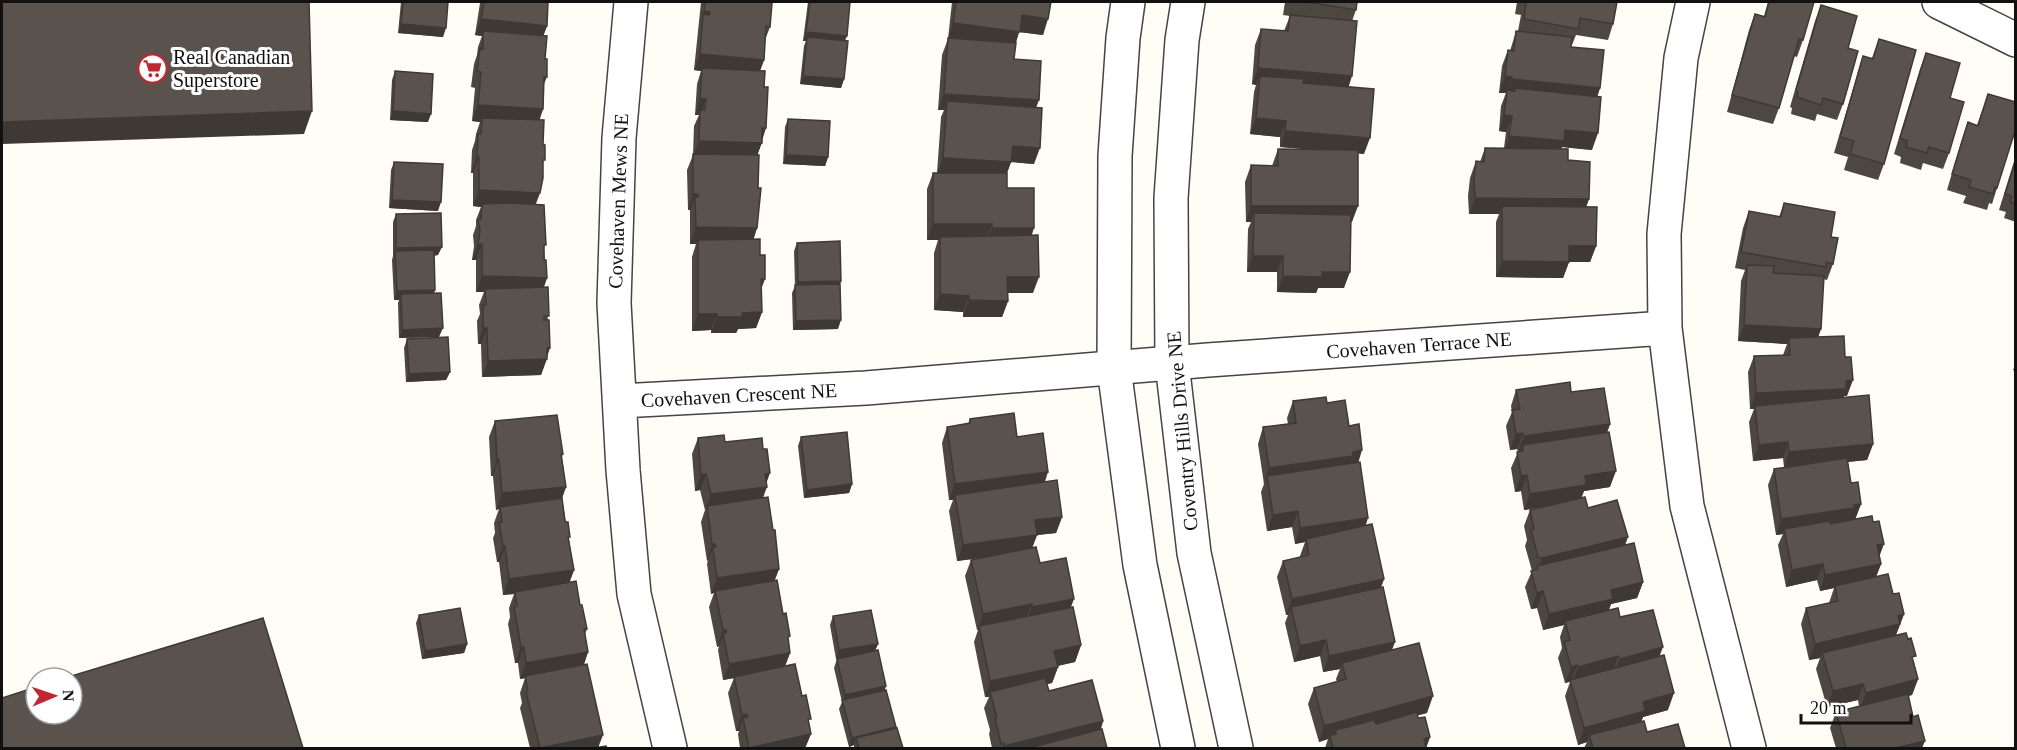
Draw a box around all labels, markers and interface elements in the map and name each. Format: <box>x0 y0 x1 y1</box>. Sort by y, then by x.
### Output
place label: Real Canadian Superstore <box>173 46 290 92</box>
supermarket icon: Real Canadian Superstore <box>136 52 168 84</box>
street label: Covehaven Mews NE <box>604 113 632 289</box>
street label: Covehaven Terrace NE <box>1325 328 1513 362</box>
street label: Coventry Hills Drive NE <box>1162 330 1203 532</box>
street label: Covehaven Crescent NE <box>640 379 838 411</box>
north arrow <box>24 666 84 726</box>
scale bar <box>1801 687 1910 725</box>
text: N <box>60 689 77 702</box>
text: 20 m <box>1810 698 1847 718</box>

